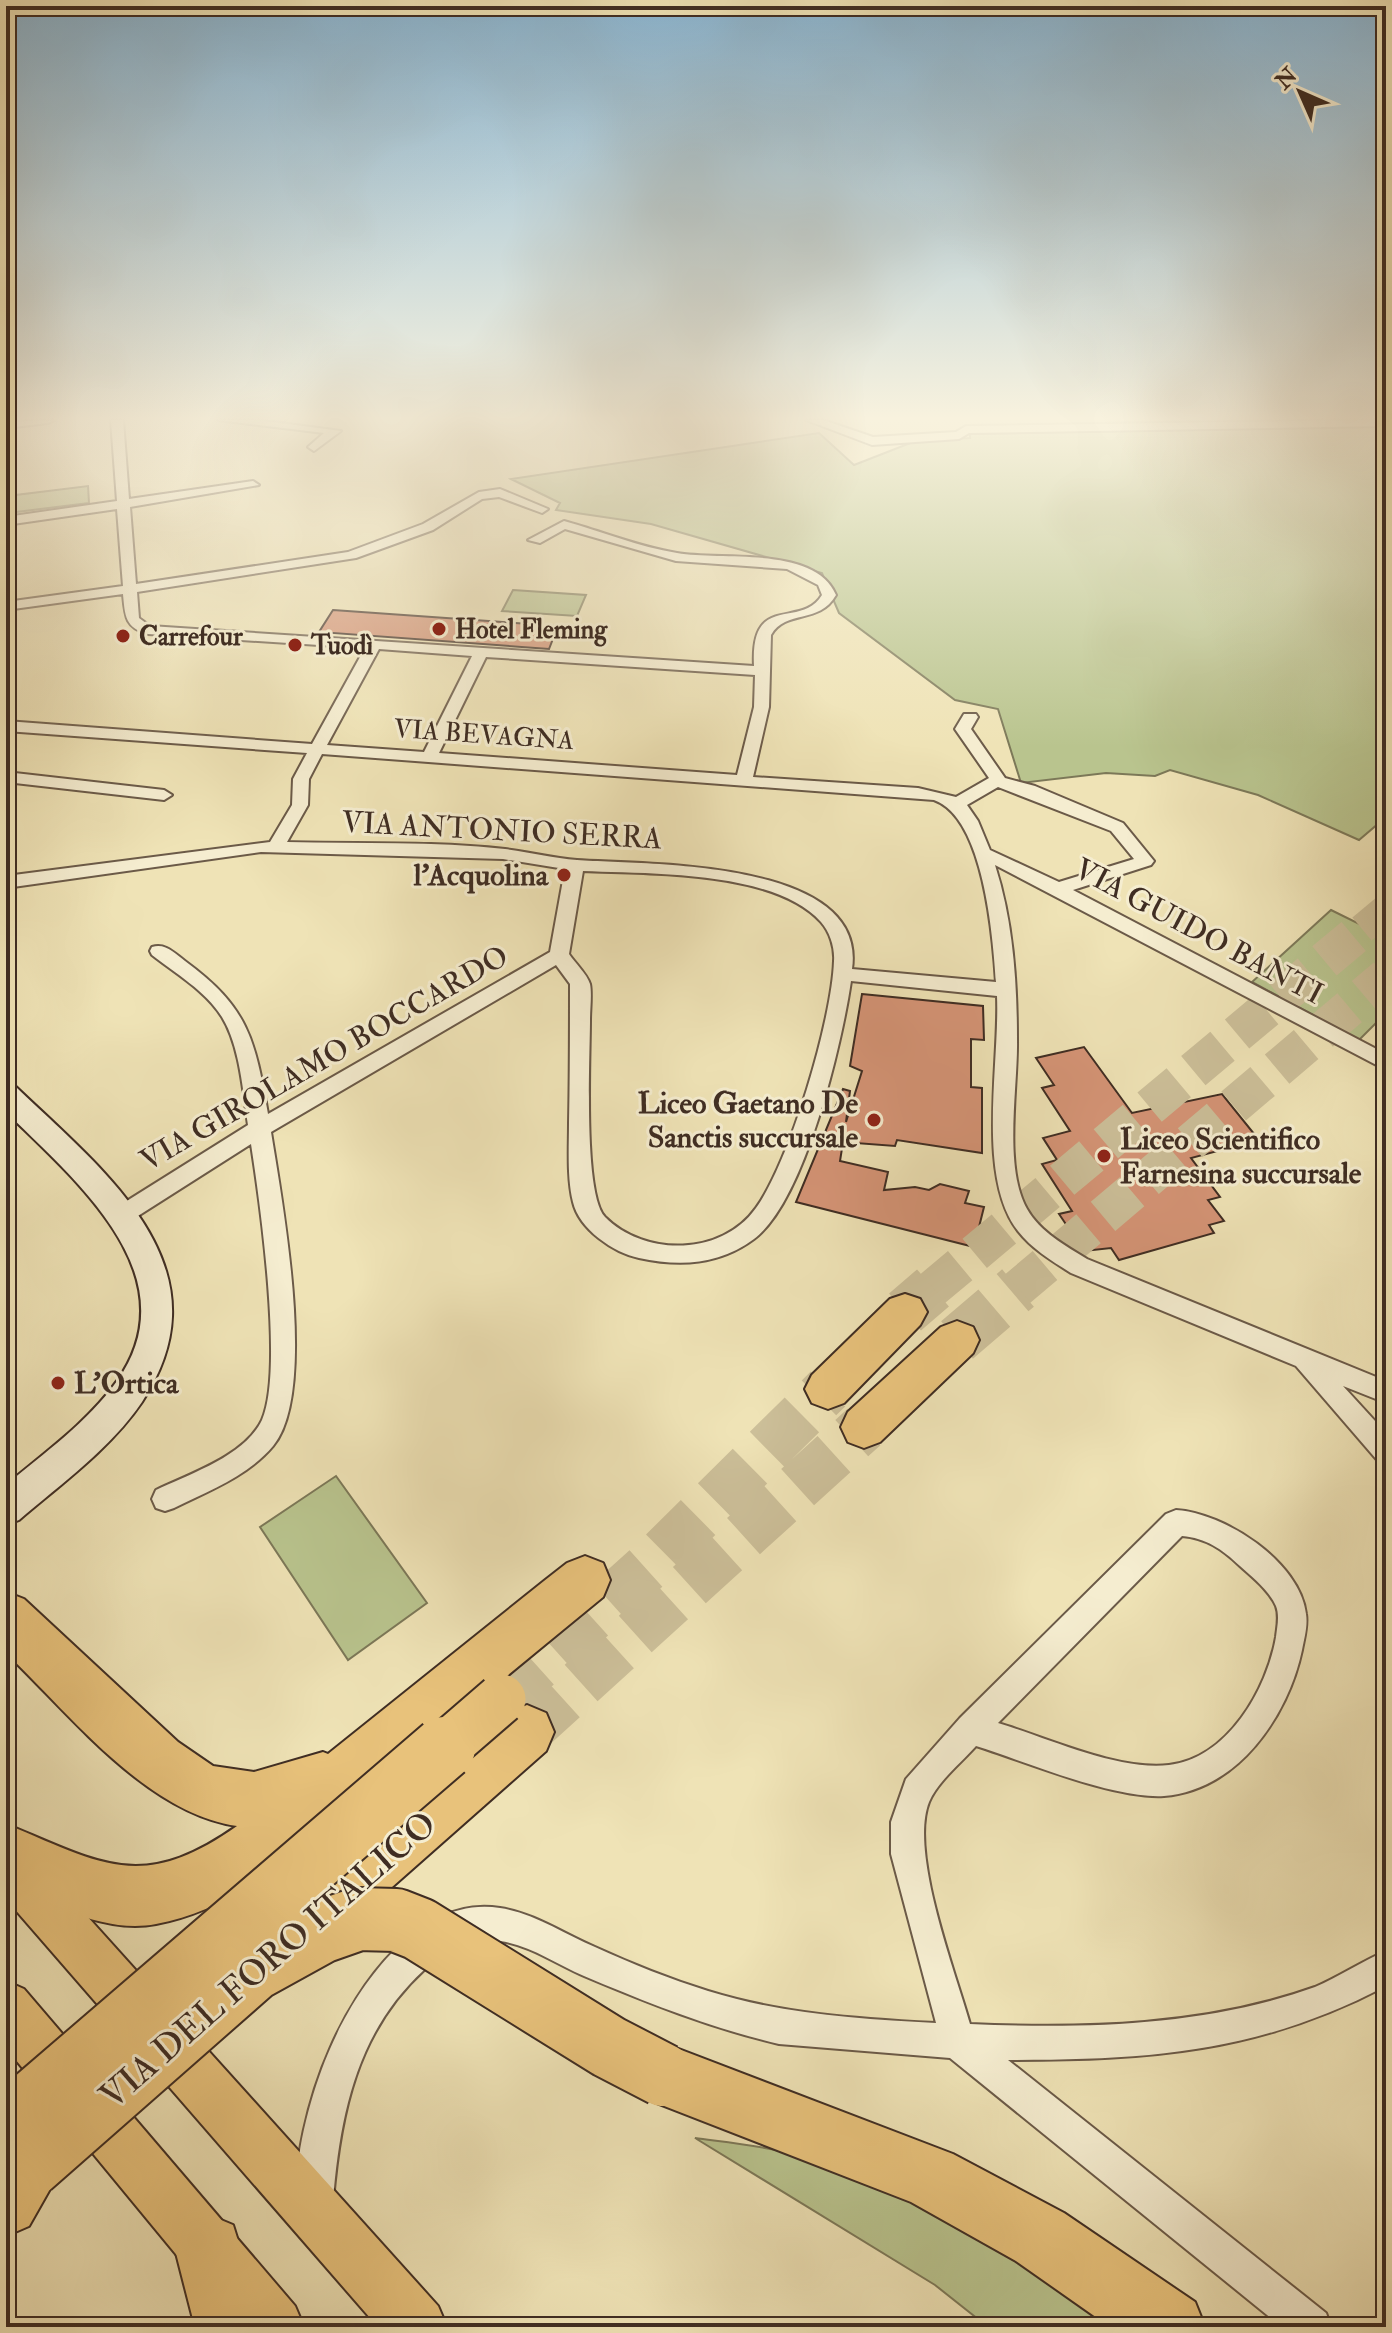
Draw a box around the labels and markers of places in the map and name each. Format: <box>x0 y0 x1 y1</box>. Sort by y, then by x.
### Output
place label: Hotel Fleming <box>455 614 608 647</box>
marker: Hotel Fleming <box>430 620 448 638</box>
place label: Carrefour <box>139 621 243 653</box>
marker: Carrefour <box>114 627 132 645</box>
place label: Tuodì <box>310 630 373 662</box>
marker: Tuodì <box>286 636 304 654</box>
place label: l'Acquolina <box>413 857 550 894</box>
marker: l'Acquolina <box>555 866 573 884</box>
place label: Liceo Gaetano De Sanctis succursale <box>638 1085 858 1156</box>
marker: Liceo Gaetano De Sanctis succursale <box>865 1111 883 1129</box>
place label: Liceo Scientifico Farnesina succursale <box>1120 1121 1362 1192</box>
marker: Liceo Scientifico Farnesina succursale <box>1095 1147 1113 1165</box>
place label: L'Ortica <box>74 1365 180 1402</box>
marker: L'Ortica <box>49 1374 67 1392</box>

